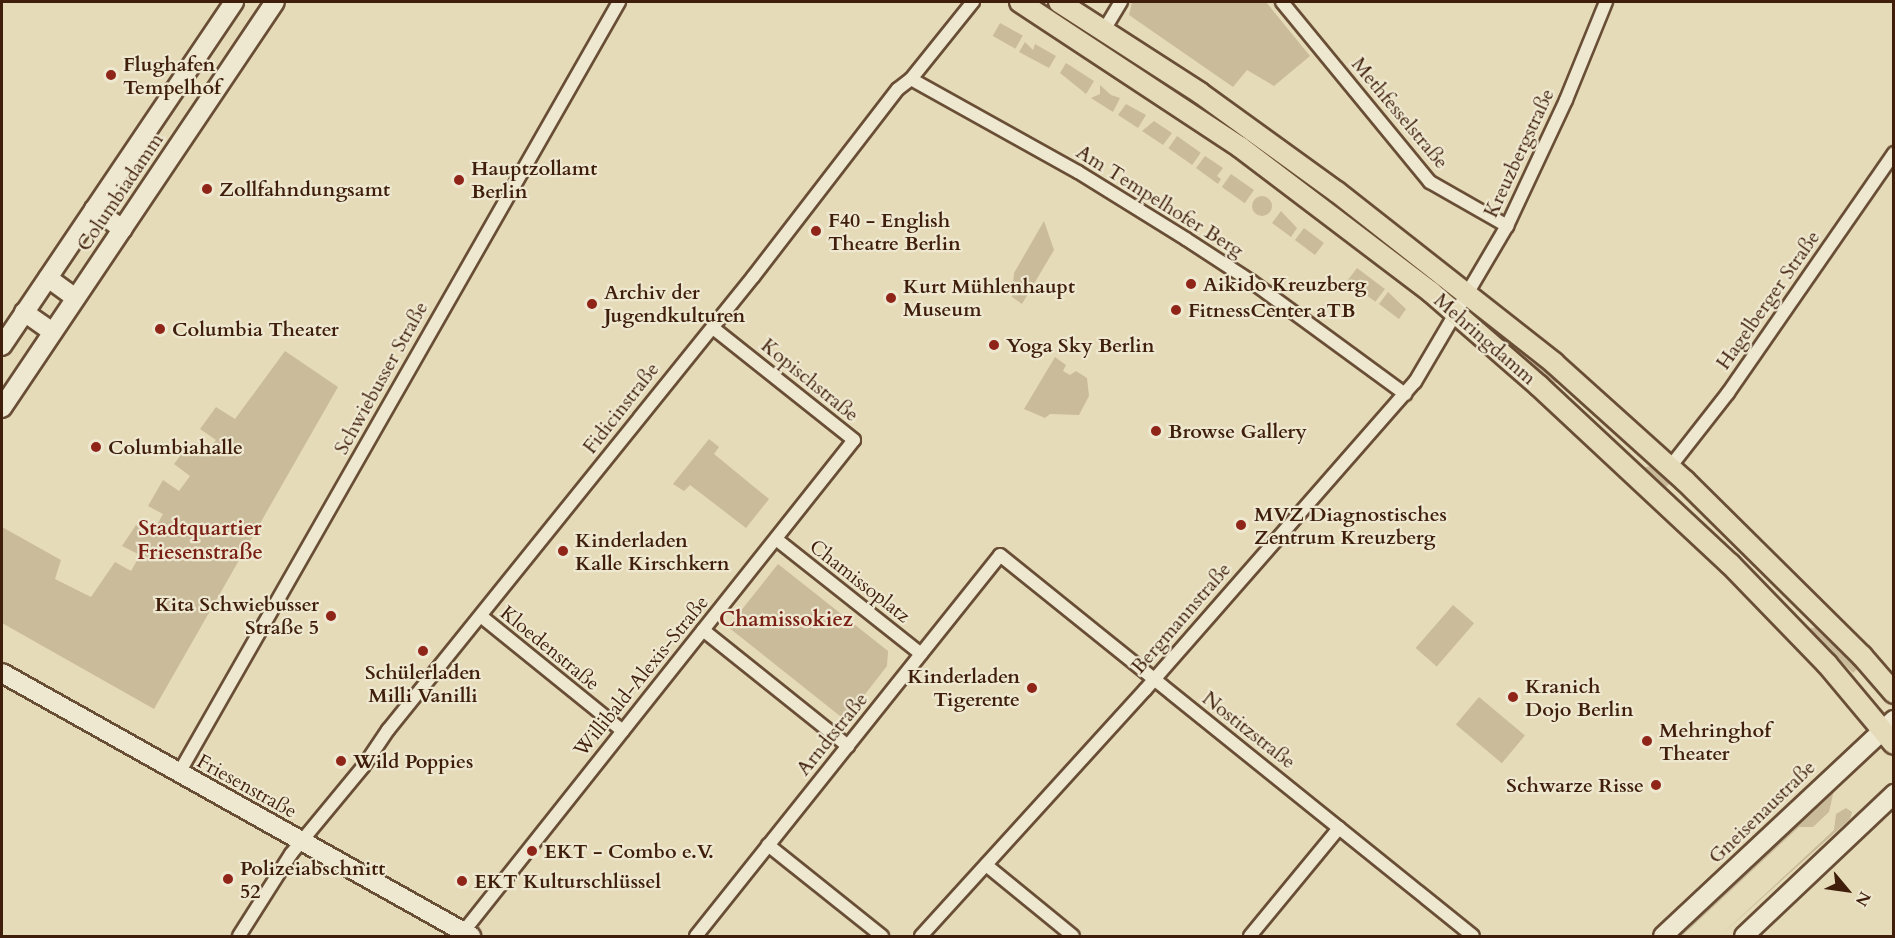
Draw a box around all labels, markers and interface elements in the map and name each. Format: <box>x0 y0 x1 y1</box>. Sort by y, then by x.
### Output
place label: Flughafen Tempelhof <box>123 52 221 99</box>
street label: Methfesselstraße <box>1346 52 1454 174</box>
marker: Flughafen Tempelhof <box>104 68 118 82</box>
street label: Kreuzbergstraße <box>1479 85 1559 221</box>
street label: Columbiadamm <box>72 128 168 256</box>
street label: Am Tempelhofer Berg <box>1072 140 1248 262</box>
place label: Hauptzollamt Berlin <box>471 156 597 203</box>
marker: Hauptzollamt Berlin <box>452 173 466 187</box>
place label: Zollfahndungsamt <box>219 177 390 201</box>
marker: Zollfahndungsamt <box>200 182 214 196</box>
place label: F40 - English Theatre Berlin <box>828 208 961 255</box>
marker: F40 - English Theatre Berlin <box>809 224 823 238</box>
street label: Hagelberger Straße <box>1711 226 1825 374</box>
place label: Aikido Kreuzberg <box>1203 272 1367 296</box>
place label: Kurt Mühlenhaupt Museum <box>903 274 1075 321</box>
marker: Aikido Kreuzberg <box>1184 277 1198 291</box>
place label: Archiv der Jugendkulturen <box>604 280 745 327</box>
street label: Mehringdamm <box>1429 288 1541 390</box>
marker: Kurt Mühlenhaupt Museum <box>884 291 898 305</box>
street label: Schwiebusser Straße <box>329 297 433 459</box>
marker: Archiv der Jugendkulturen <box>585 297 599 311</box>
place label: FitnessCenter aTB <box>1188 298 1356 322</box>
marker: FitnessCenter aTB <box>1169 303 1183 317</box>
place label: Columbia Theater <box>172 317 339 341</box>
marker: Columbia Theater <box>153 322 167 336</box>
street label: Kopischstraße <box>756 333 864 427</box>
place label: Yoga Sky Berlin <box>1006 333 1155 357</box>
marker: Yoga Sky Berlin <box>987 338 1001 352</box>
street label: Fidicinstraße <box>578 358 664 458</box>
place label: Browse Gallery <box>1168 419 1307 443</box>
marker: Browse Gallery <box>1149 424 1163 438</box>
place label: Columbiahalle <box>108 435 243 459</box>
marker: Columbiahalle <box>89 440 103 454</box>
place label: MVZ Diagnostisches Zentrum Kreuzberg <box>1254 502 1447 549</box>
district label: Stadtquartier Friesenstraße <box>137 516 263 566</box>
marker: MVZ Diagnostisches Zentrum Kreuzberg <box>1232 516 1250 534</box>
place label: Kinderladen Kalle Kirschkern <box>575 528 730 575</box>
street label: Chamissoplatz <box>805 534 915 628</box>
marker: Kinderladen Kalle Kirschkern <box>556 544 570 558</box>
street label: Bergmannstraße <box>1126 558 1236 678</box>
street label: Willibald-Alexis-Straße <box>569 591 713 761</box>
place label: Kita Schwiebusser Straße 5 <box>155 592 319 639</box>
street label: Kloedenstraße <box>495 601 605 695</box>
district label: Chamissokiez <box>719 607 853 633</box>
marker: Kita Schwiebusser Straße 5 <box>324 609 338 623</box>
marker: Schülerladen Milli Vanilli <box>416 644 430 658</box>
place label: Schülerladen Milli Vanilli <box>365 660 481 707</box>
place label: Kinderladen Tigerente <box>907 664 1020 711</box>
place label: Kranich Dojo Berlin <box>1525 674 1633 721</box>
marker: Kinderladen Tigerente <box>1025 681 1039 695</box>
street label: Nostitzstraße <box>1198 686 1300 774</box>
street label: Arndtstraße <box>791 688 873 780</box>
marker: Kranich Dojo Berlin <box>1506 690 1520 704</box>
place label: Mehringhof Theater <box>1659 718 1771 765</box>
marker: Mehringhof Theater <box>1640 734 1654 748</box>
street label: Friesenstraße <box>193 749 301 823</box>
place label: Wild Poppies <box>353 749 473 773</box>
marker: Wild Poppies <box>334 754 348 768</box>
street label: Gneisenaustraße <box>1704 755 1820 869</box>
place label: Schwarze Risse <box>1506 773 1644 797</box>
marker: Schwarze Risse <box>1649 778 1663 792</box>
place label: EKT - Combo e.V. <box>544 839 714 863</box>
marker: EKT - Combo e.V. <box>525 844 539 858</box>
place label: Polizeiabschnitt 52 <box>240 856 385 903</box>
north arrow <box>1817 860 1877 920</box>
place label: EKT Kulturschlüssel <box>474 869 661 893</box>
marker: Polizeiabschnitt 52 <box>221 872 235 886</box>
marker: EKT Kulturschlüssel <box>455 874 469 888</box>
text: N <box>1850 887 1876 910</box>

